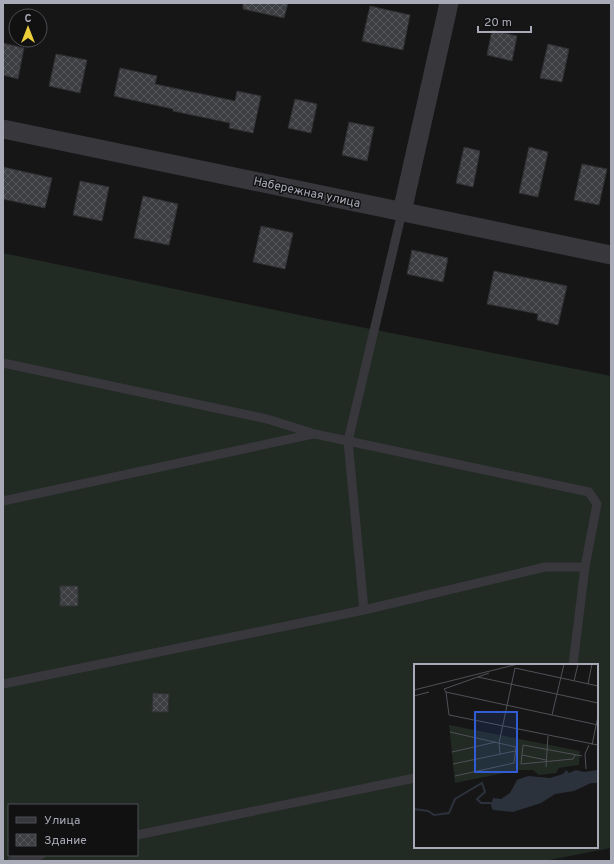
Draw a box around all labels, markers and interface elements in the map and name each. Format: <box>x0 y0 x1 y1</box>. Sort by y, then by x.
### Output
north arrow <box>8 8 48 48</box>
scale bar <box>478 8 531 34</box>
text: С <box>24 12 32 26</box>
text: 20 m <box>484 15 512 31</box>
street label: Набережная улица <box>252 174 362 212</box>
inset map <box>414 664 598 848</box>
legend <box>8 804 138 856</box>
text: Улица <box>44 813 80 829</box>
text: Здание <box>44 833 87 849</box>

